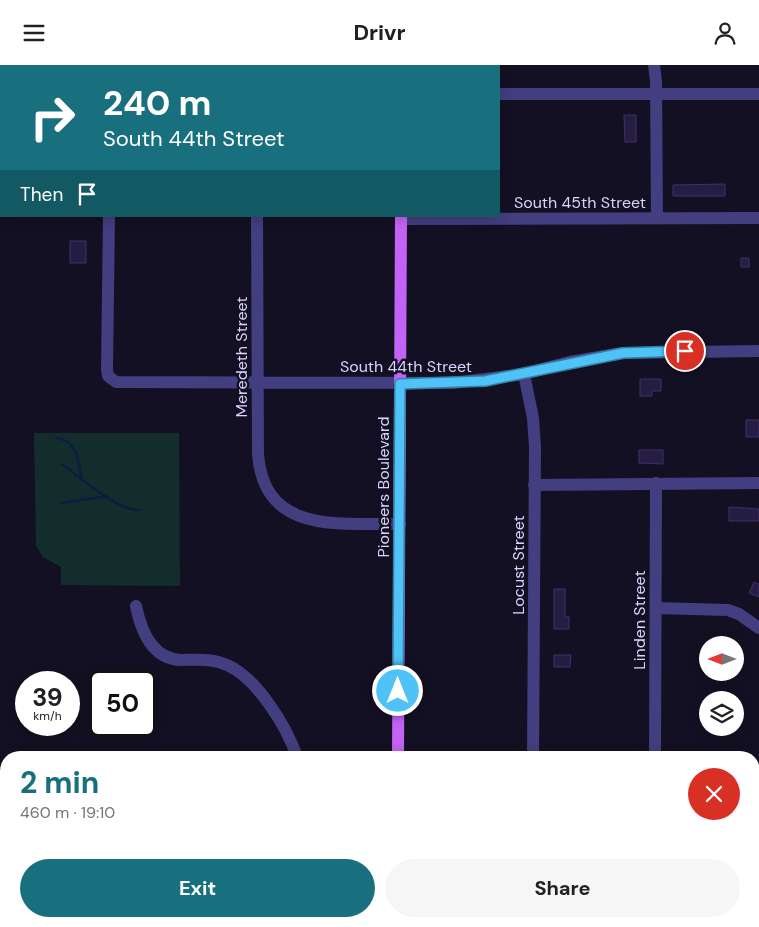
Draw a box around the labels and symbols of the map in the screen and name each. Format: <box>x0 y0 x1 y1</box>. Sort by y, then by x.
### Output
street label: South 45th Street <box>514 192 646 213</box>
street label: Meredeth Street <box>231 296 252 418</box>
pin <box>664 330 706 372</box>
street label: South 44th Street <box>340 356 472 377</box>
street label: Pioneers Boulevard <box>373 416 394 558</box>
street label: Locust Street <box>508 515 529 615</box>
street label: Linden Street <box>629 570 650 670</box>
north arrow <box>699 636 744 681</box>
position arrow <box>371 664 423 716</box>
speed limit sign: 50 <box>90 671 155 736</box>

